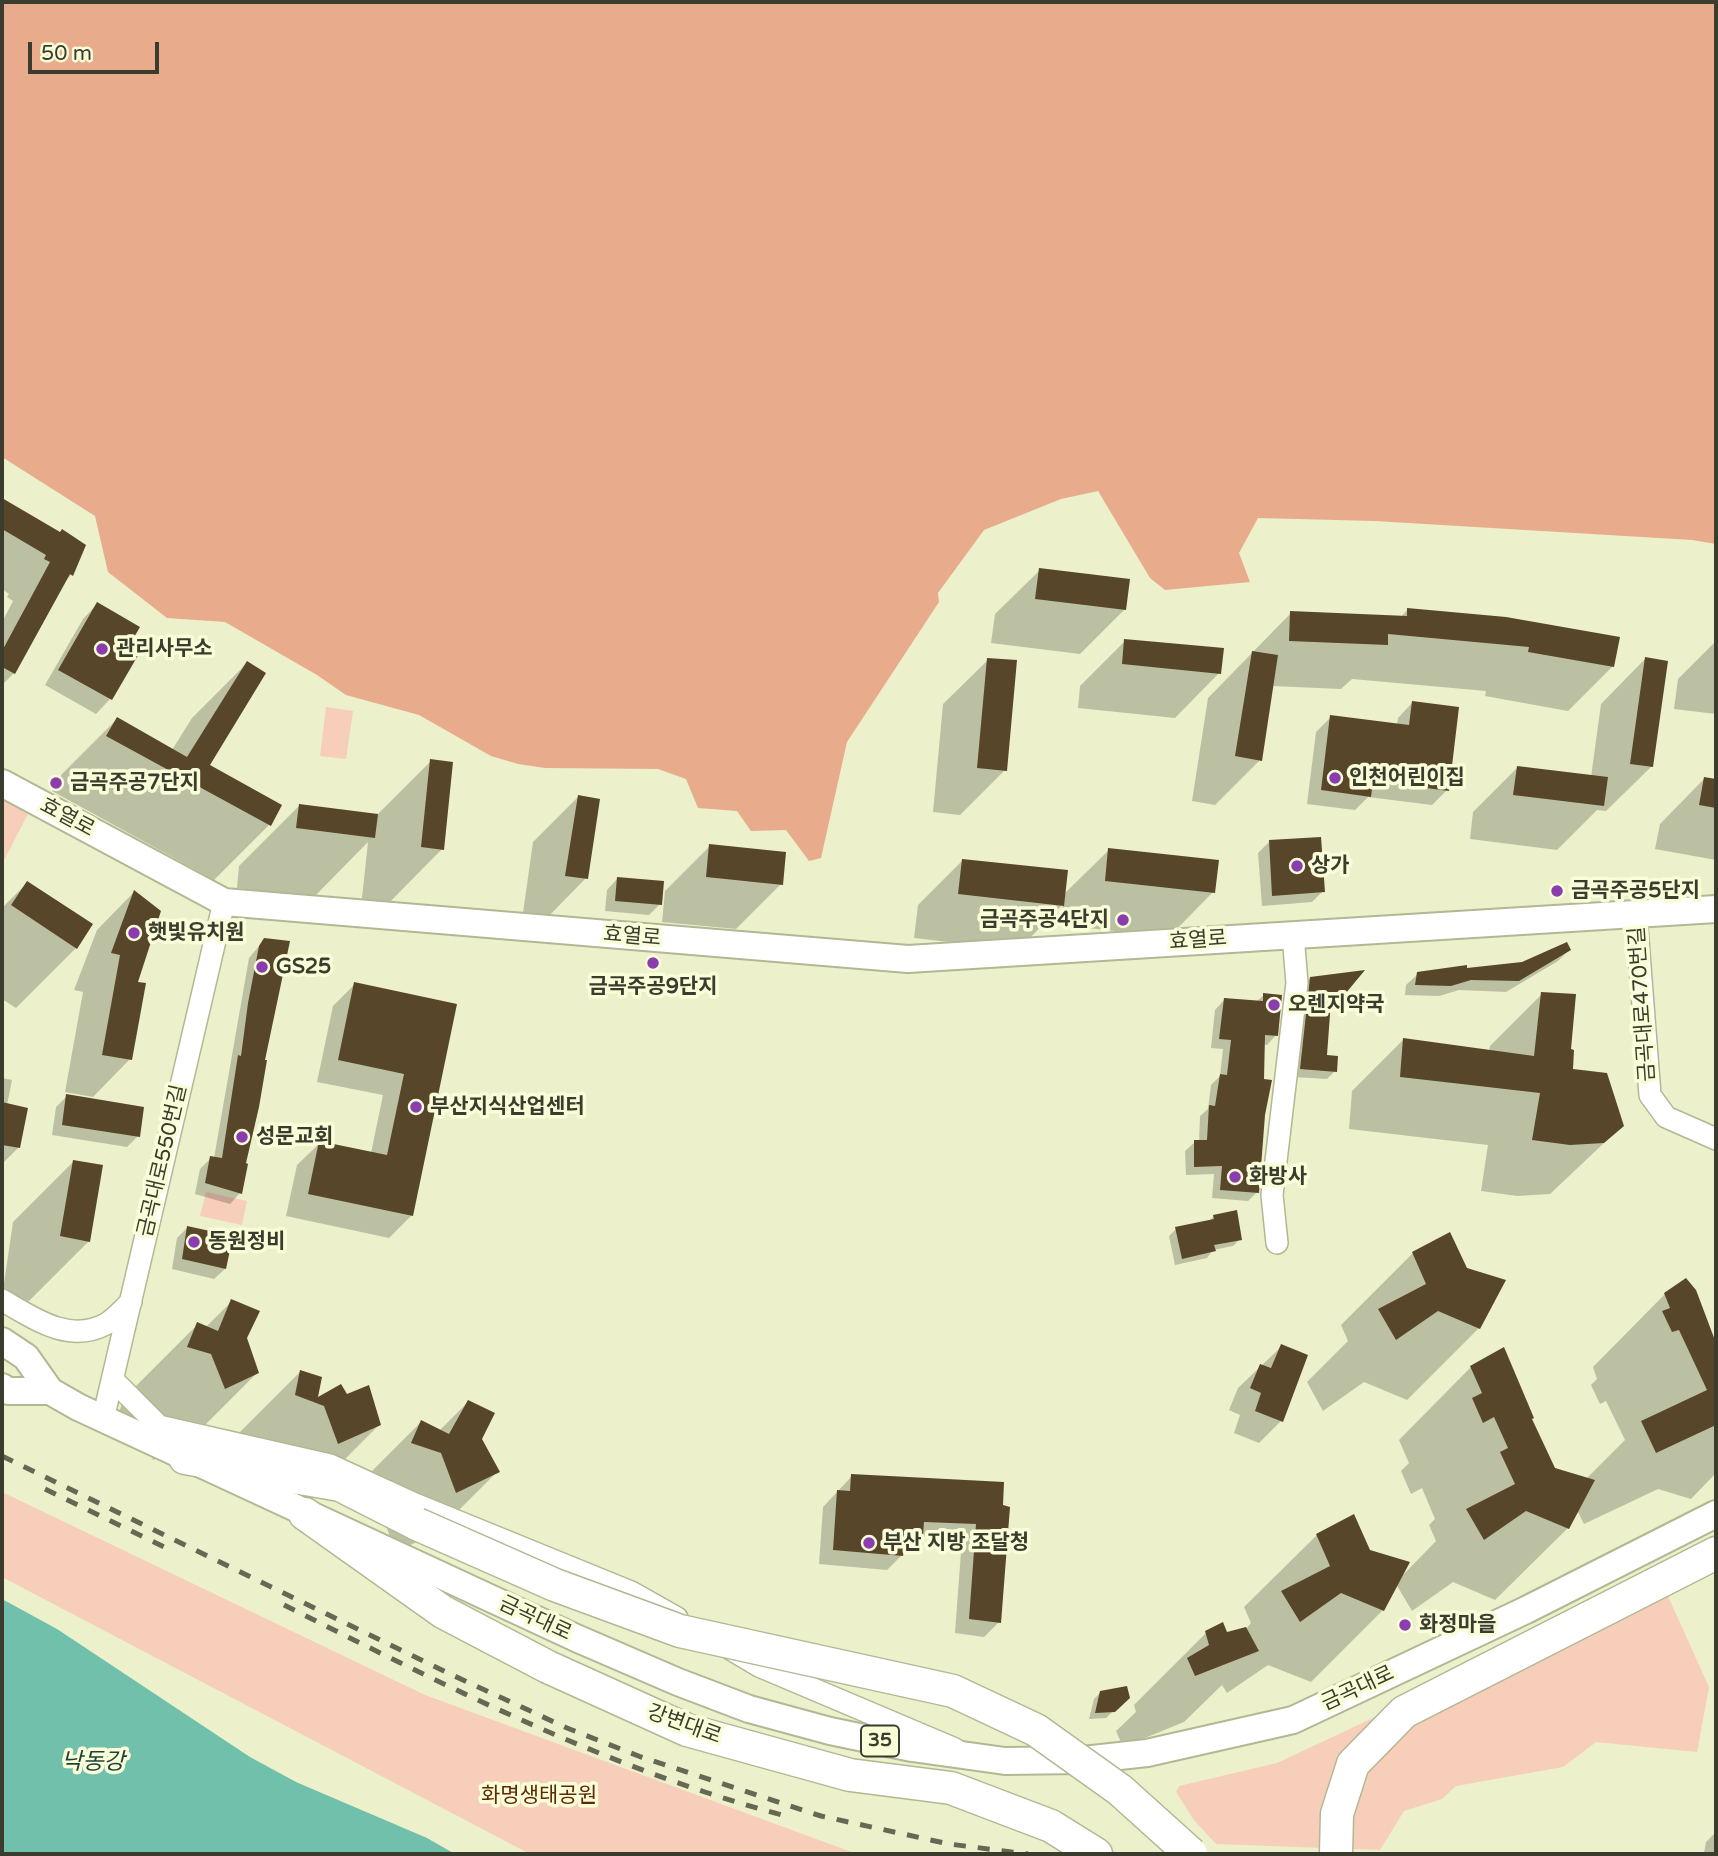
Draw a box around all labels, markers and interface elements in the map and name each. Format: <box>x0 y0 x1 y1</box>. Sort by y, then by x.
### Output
scale bar <box>32 28 163 72</box>
text: 50 m <box>41 41 92 66</box>
place label: 관리사무소 <box>116 636 213 662</box>
marker: 관리사무소 <box>94 641 110 657</box>
place label: 인천어린이집 <box>1349 765 1465 791</box>
place label: 금곡주공7단지 <box>70 770 199 796</box>
marker: 인천어린이집 <box>1327 770 1343 786</box>
marker: 금곡주공7단지 <box>48 775 64 791</box>
street label: 효열로 <box>35 793 99 843</box>
place label: 상가 <box>1311 853 1350 879</box>
marker: 상가 <box>1289 858 1305 874</box>
place label: 금곡주공5단지 <box>1571 878 1700 904</box>
marker: 금곡주공5단지 <box>1549 883 1565 899</box>
place label: 금곡주공4단지 <box>980 907 1109 933</box>
marker: 금곡주공4단지 <box>1115 912 1131 928</box>
place label: 햇빛유치원 <box>148 920 245 946</box>
street label: 효열로 <box>602 922 662 952</box>
marker: 햇빛유치원 <box>126 925 142 941</box>
street label: 효열로 <box>1168 926 1228 956</box>
street label: 금곡대로470번길 <box>1625 926 1661 1082</box>
place label: GS25 <box>276 954 331 980</box>
marker: 금곡주공9단지 <box>645 955 661 971</box>
marker: GS25 <box>254 959 270 975</box>
place label: 금곡주공9단지 <box>588 974 718 1000</box>
place label: 오렌지약국 <box>1288 992 1385 1018</box>
marker: 오렌지약국 <box>1266 997 1282 1013</box>
street label: 금곡대로550번길 <box>133 1082 193 1240</box>
place label: 부산지식산업센터 <box>430 1094 585 1120</box>
marker: 부산지식산업센터 <box>408 1099 424 1115</box>
place label: 성문교회 <box>256 1124 333 1150</box>
marker: 성문교회 <box>234 1129 250 1145</box>
place label: 화방사 <box>1249 1164 1307 1190</box>
marker: 화방사 <box>1227 1169 1243 1185</box>
place label: 동원정비 <box>208 1229 285 1255</box>
marker: 동원정비 <box>186 1234 202 1250</box>
place label: 부산 지방 조달청 <box>883 1530 1029 1556</box>
marker: 부산 지방 조달청 <box>861 1535 877 1551</box>
street label: 금곡대로 <box>495 1591 575 1647</box>
place label: 화정마을 <box>1419 1612 1496 1638</box>
marker: 화정마을 <box>1397 1617 1413 1633</box>
street label: 금곡대로 <box>1318 1661 1398 1717</box>
street label: 강변대로 <box>643 1700 725 1750</box>
road number: 35 <box>861 1726 899 1756</box>
water label: 낙동강 <box>61 1749 125 1777</box>
park label: 화명생태공원 <box>481 1783 597 1809</box>

